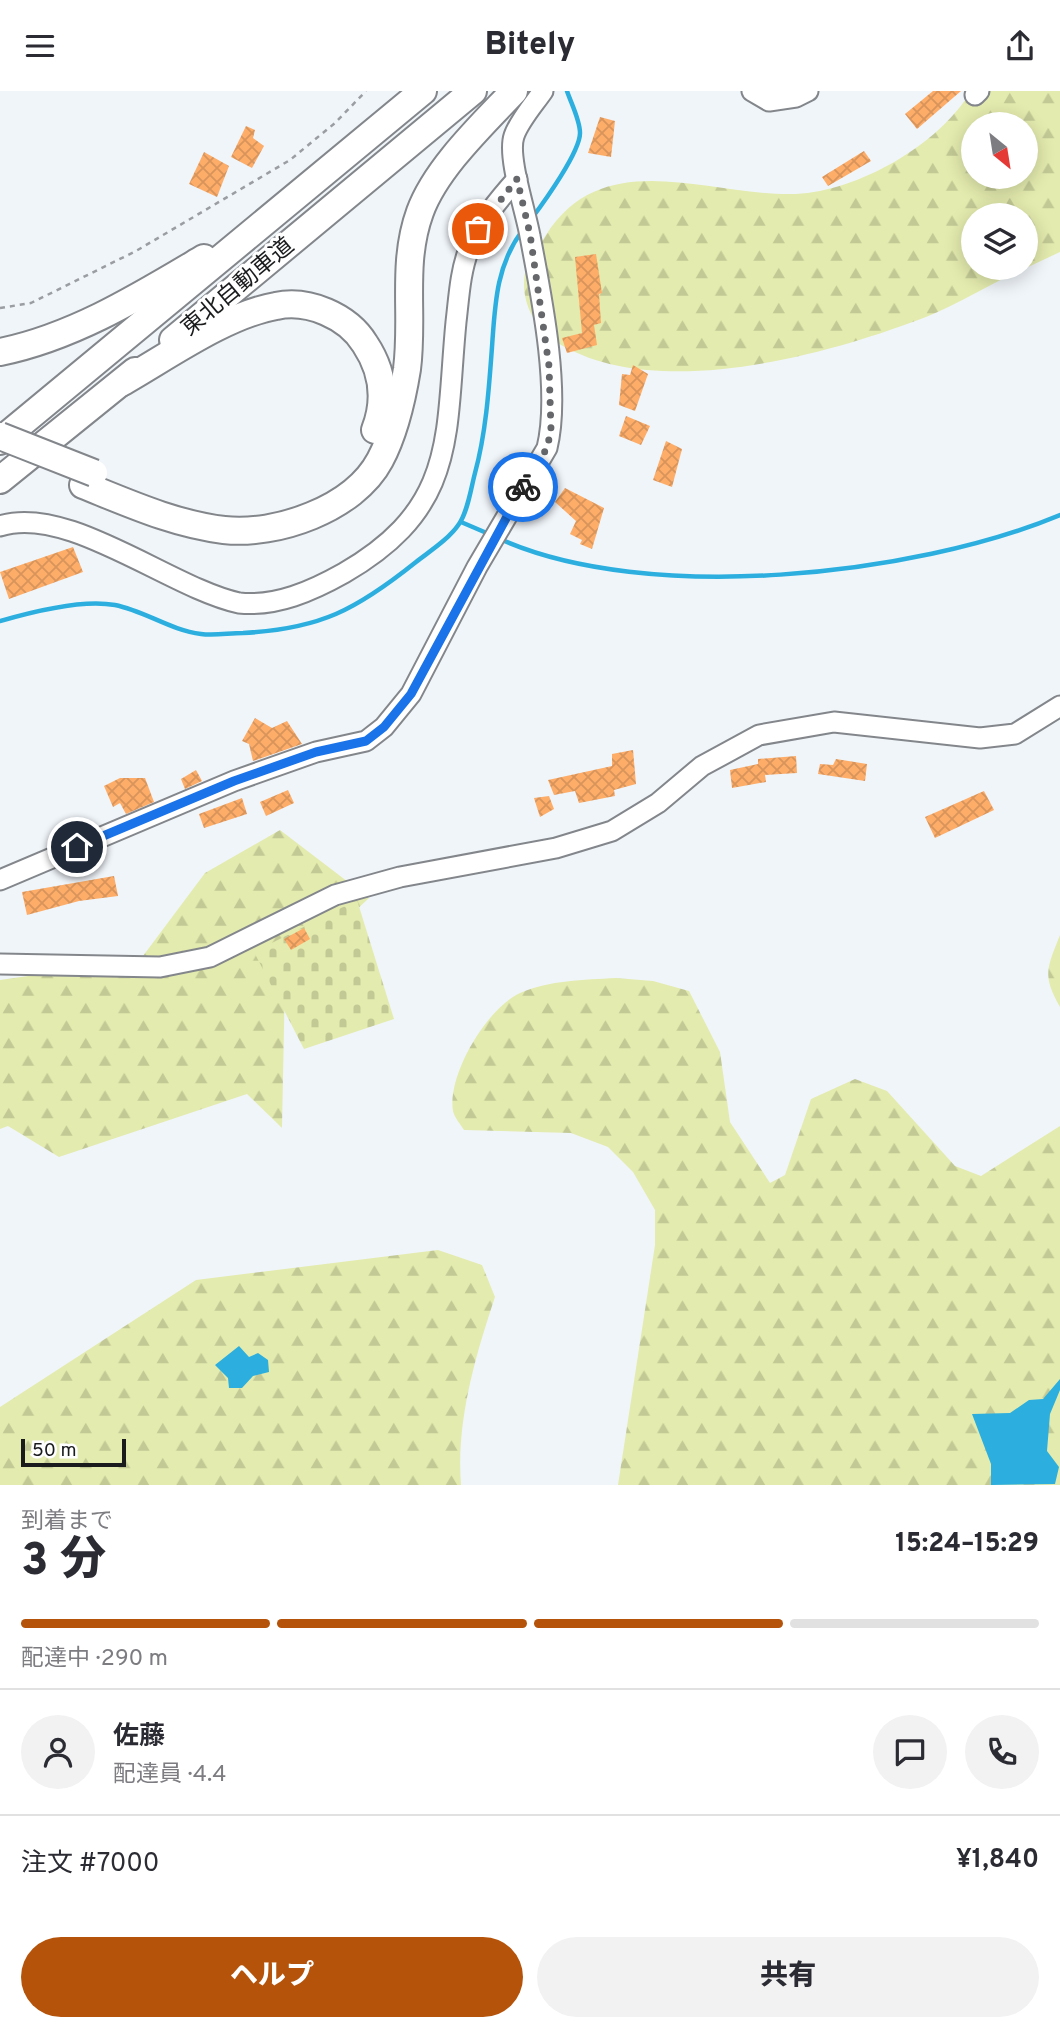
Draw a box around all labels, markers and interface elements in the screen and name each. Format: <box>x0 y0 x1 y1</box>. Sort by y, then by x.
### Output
text: Bitely <box>485 26 575 66</box>
icon: menu <box>21 27 59 65</box>
icon: share <box>1001 27 1039 65</box>
north arrow <box>961 112 1038 189</box>
map controls <box>961 112 1038 280</box>
pin <box>448 199 508 259</box>
button: layers <box>961 203 1038 280</box>
icon: bag <box>459 210 497 248</box>
street label: 東北自動車道 <box>176 232 301 343</box>
courier <box>488 452 558 522</box>
icon: bike <box>504 468 542 506</box>
pin <box>47 817 107 877</box>
icon: home <box>58 828 96 866</box>
scale bar <box>21 1436 126 1468</box>
text: 50 m <box>32 1439 77 1463</box>
text: 到着まで <box>21 1508 113 1537</box>
text: 15:24–15:29 <box>895 1528 1039 1561</box>
text: 3 分 <box>21 1533 106 1592</box>
text: 配達中 · 290 m <box>21 1645 168 1674</box>
button: person <box>21 1715 95 1789</box>
button: chat <box>873 1715 947 1789</box>
button: phone <box>965 1715 1039 1789</box>
text: 佐藤 <box>113 1721 165 1754</box>
text: 配達員 · 4.4 <box>113 1761 227 1790</box>
text: ¥1,840 <box>956 1844 1039 1877</box>
text: 注文 #7000 <box>21 1848 159 1881</box>
button: ヘルプ <box>21 1937 523 2017</box>
button: 共有 <box>537 1937 1039 2017</box>

